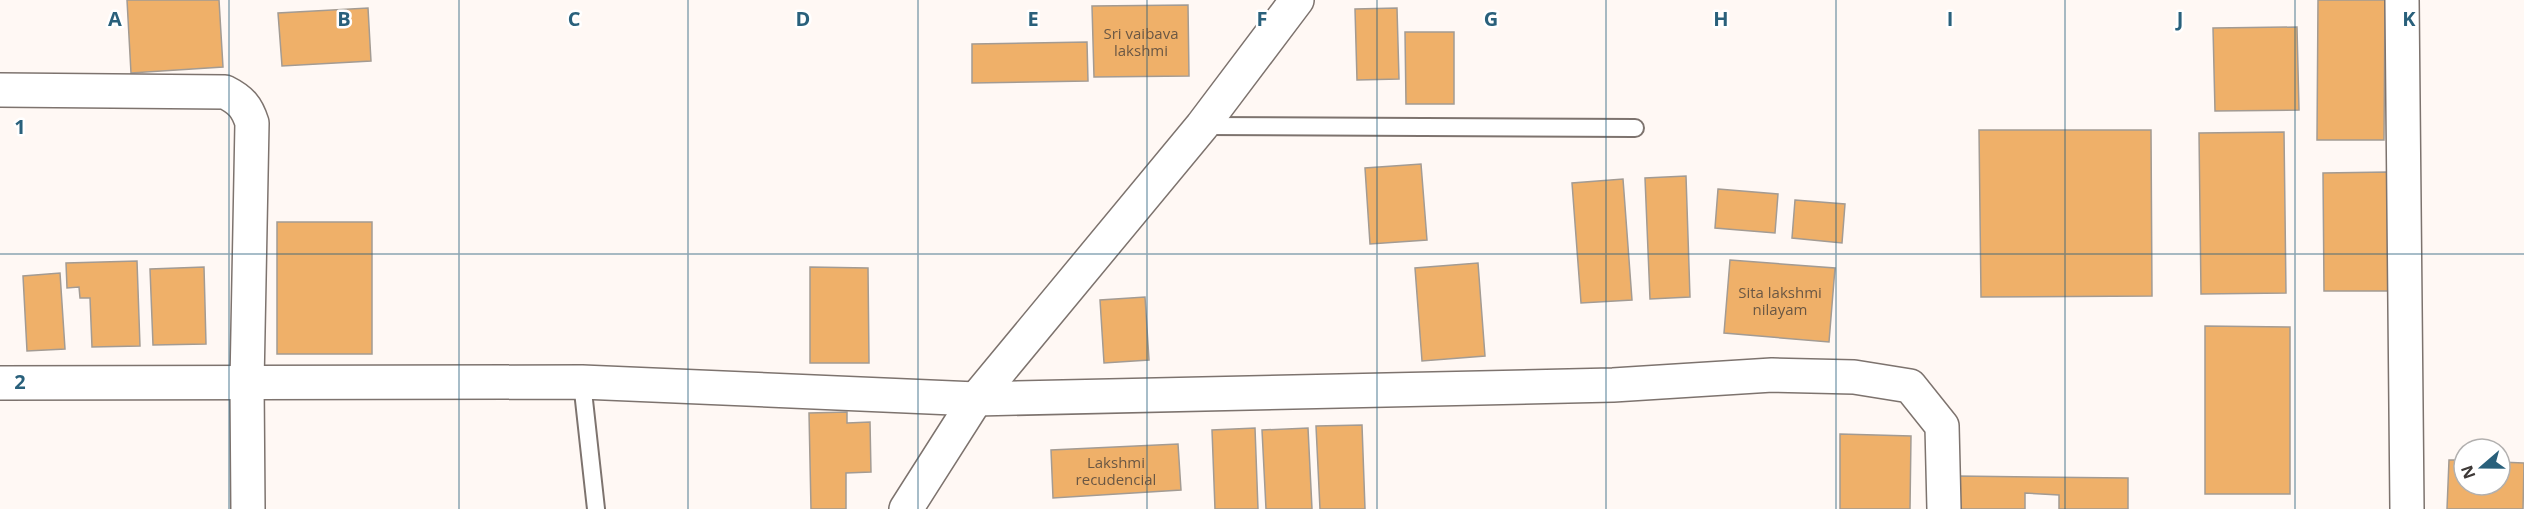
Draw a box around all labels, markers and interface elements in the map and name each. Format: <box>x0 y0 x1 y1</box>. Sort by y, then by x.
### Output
text: A <box>108 5 122 32</box>
text: B <box>337 5 351 32</box>
text: C <box>568 5 581 32</box>
text: D <box>796 5 810 32</box>
text: E <box>1027 5 1039 32</box>
text: F <box>1257 5 1267 32</box>
text: G <box>1484 5 1498 32</box>
text: H <box>1713 5 1729 32</box>
text: I <box>1947 5 1953 32</box>
text: J <box>2175 5 2183 32</box>
text: K <box>2402 5 2416 32</box>
house number: Sri vaibava lakshmi <box>1104 23 1179 60</box>
text: 1 <box>14 113 26 140</box>
house number: Sita lakshmi nilayam <box>1738 282 1822 319</box>
text: 2 <box>14 368 26 395</box>
north arrow <box>2452 437 2512 497</box>
house number: Lakshmi recudencial <box>1076 452 1156 489</box>
text: N <box>2455 462 2480 482</box>

